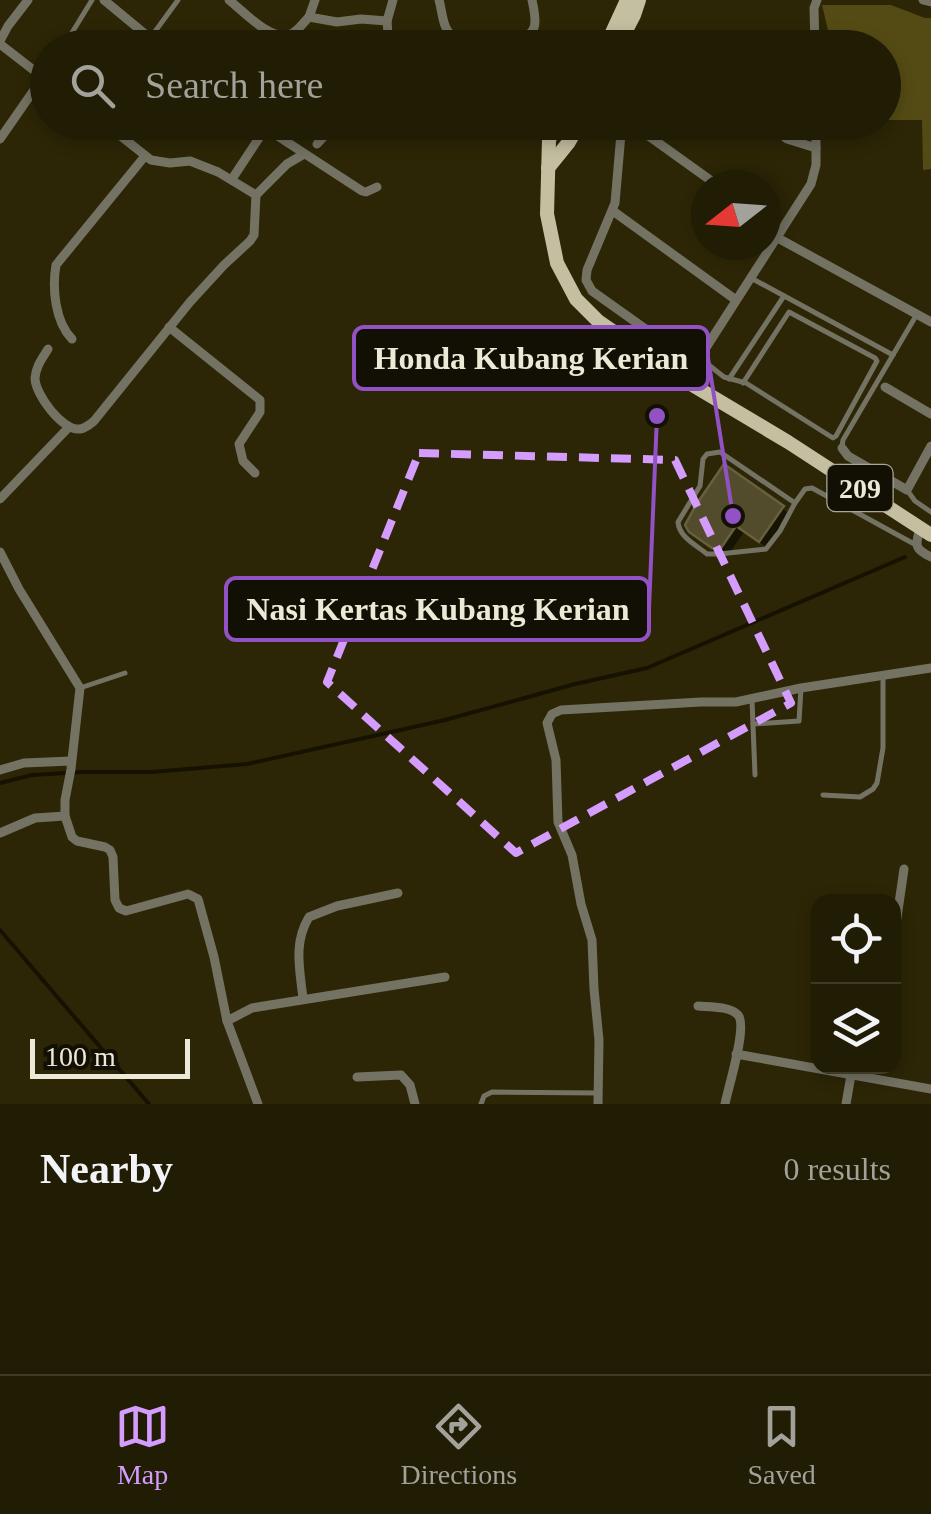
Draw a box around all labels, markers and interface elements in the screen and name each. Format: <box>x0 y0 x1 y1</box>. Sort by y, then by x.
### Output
search box <box>30 30 901 140</box>
icon: search <box>65 58 120 113</box>
text: Search here <box>145 64 323 106</box>
north arrow <box>691 170 781 260</box>
callout: Honda Kubang Kerian <box>354 327 708 389</box>
text: Honda Kubang Kerian <box>374 340 689 376</box>
road number: 209 <box>828 465 892 511</box>
callout: Nasi Kertas Kubang Kerian <box>226 578 649 640</box>
text: Nasi Kertas Kubang Kerian <box>246 591 630 627</box>
map controls <box>811 894 901 1074</box>
button: locate <box>811 894 901 984</box>
button: layers <box>811 984 901 1074</box>
scale bar <box>30 1034 190 1078</box>
text: 100 m <box>45 1041 116 1072</box>
text: Nearby <box>40 1146 173 1192</box>
text: 0 results <box>783 1151 891 1187</box>
tab: Map <box>115 1399 170 1491</box>
tab: Directions <box>400 1399 517 1491</box>
tab: Saved <box>747 1399 816 1491</box>

